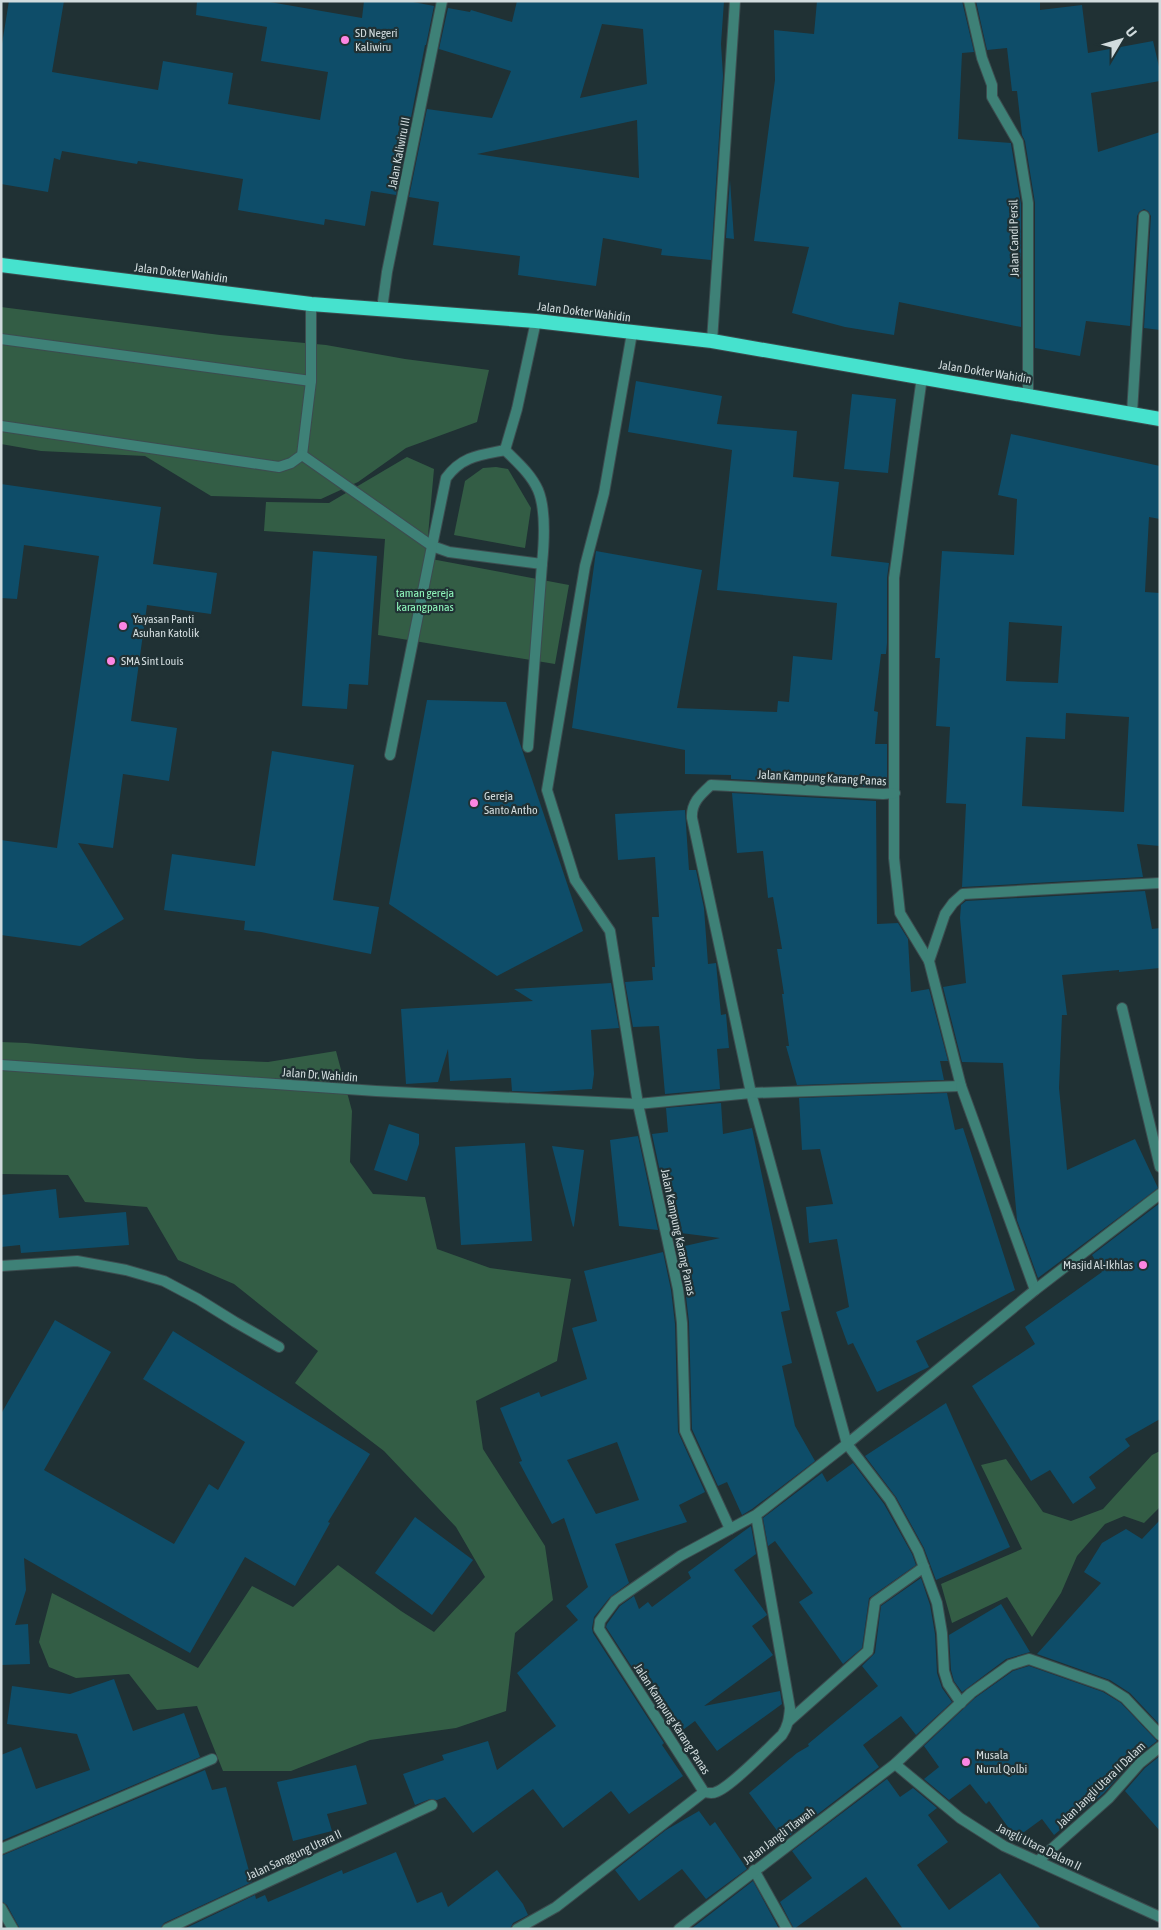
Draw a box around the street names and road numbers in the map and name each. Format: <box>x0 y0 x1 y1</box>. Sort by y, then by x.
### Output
street label: Jalan Kaliwiru III <box>385 116 413 190</box>
street label: Jalan Candi Persil <box>1006 198 1022 277</box>
street label: Jalan Dokter Wahidin <box>133 260 229 286</box>
street label: Jalan Dokter Wahidin <box>536 299 632 325</box>
street label: Jalan Dokter Wahidin <box>937 358 1033 386</box>
street label: Jalan Kampung Karang Panas <box>757 768 887 788</box>
street label: Jalan Dr. Wahidin <box>282 1065 358 1085</box>
street label: Jalan Kampung Karang Panas <box>658 1167 698 1297</box>
street label: Jalan Kampung Karang Panas <box>631 1661 713 1777</box>
street label: Jalan Jangli Utara II Dalam <box>1054 1739 1148 1831</box>
street label: Jalan Jangli Tlawah <box>740 1805 818 1867</box>
street label: Jangli Utara Dalam II <box>995 1821 1083 1873</box>
street label: Jalan Sanggung Utara II <box>244 1827 344 1883</box>

